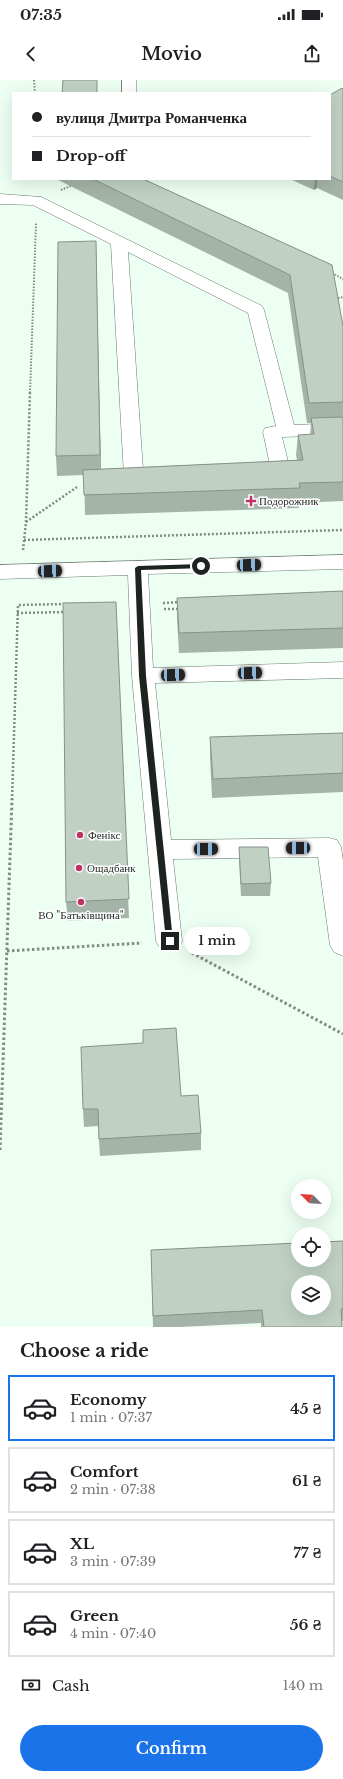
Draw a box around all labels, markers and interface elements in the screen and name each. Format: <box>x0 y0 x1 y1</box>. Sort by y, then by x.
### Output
text: 07:35 <box>20 5 62 24</box>
icon: back <box>20 43 42 65</box>
text: Movio <box>141 43 202 65</box>
icon: share <box>301 43 323 65</box>
text: вулиця Дмитра Романченка <box>56 108 247 127</box>
text: Drop-off <box>56 146 126 165</box>
place label: Подорожник <box>259 494 319 508</box>
marker: Подорожник <box>246 496 256 506</box>
route start <box>192 557 210 575</box>
car <box>237 559 261 571</box>
car <box>38 565 62 577</box>
car <box>238 667 262 679</box>
car <box>161 669 185 681</box>
place label: Фенікс <box>88 828 121 842</box>
marker: Фенікс <box>75 830 85 840</box>
car <box>286 842 310 854</box>
car <box>194 843 218 855</box>
place label: Ощадбанк <box>87 861 136 875</box>
marker: Ощадбанк <box>74 863 84 873</box>
marker: ВО "Батьківщина" <box>76 897 86 907</box>
place label: ВО "Батьківщина" <box>38 908 124 922</box>
callout: 1 min <box>184 927 250 955</box>
route end <box>161 932 179 950</box>
text: 1 min <box>198 932 236 949</box>
north arrow <box>291 1179 331 1219</box>
map controls <box>291 1179 331 1315</box>
button: locate <box>291 1227 331 1267</box>
button: layers <box>291 1275 331 1315</box>
text: Choose a ride <box>20 1340 149 1362</box>
icon: car <box>22 1390 58 1426</box>
text: Economy <box>70 1390 147 1409</box>
text: 45 ₴ <box>290 1399 321 1418</box>
text: 1 min · 07:37 <box>70 1409 152 1426</box>
icon: car <box>22 1462 58 1498</box>
text: Comfort <box>70 1462 138 1481</box>
text: 61 ₴ <box>292 1471 321 1490</box>
text: 2 min · 07:38 <box>70 1481 156 1498</box>
icon: car <box>22 1534 58 1570</box>
text: XL <box>70 1534 94 1553</box>
text: 77 ₴ <box>293 1543 321 1562</box>
text: 3 min · 07:39 <box>70 1553 156 1570</box>
icon: car <box>22 1606 58 1642</box>
text: Green <box>70 1606 119 1625</box>
text: 56 ₴ <box>290 1615 321 1634</box>
text: 4 min · 07:40 <box>70 1625 156 1642</box>
icon: cash <box>20 1674 42 1696</box>
text: Cash <box>52 1676 89 1695</box>
text: 140 m <box>283 1677 323 1694</box>
button: Confirm <box>20 1725 323 1771</box>

